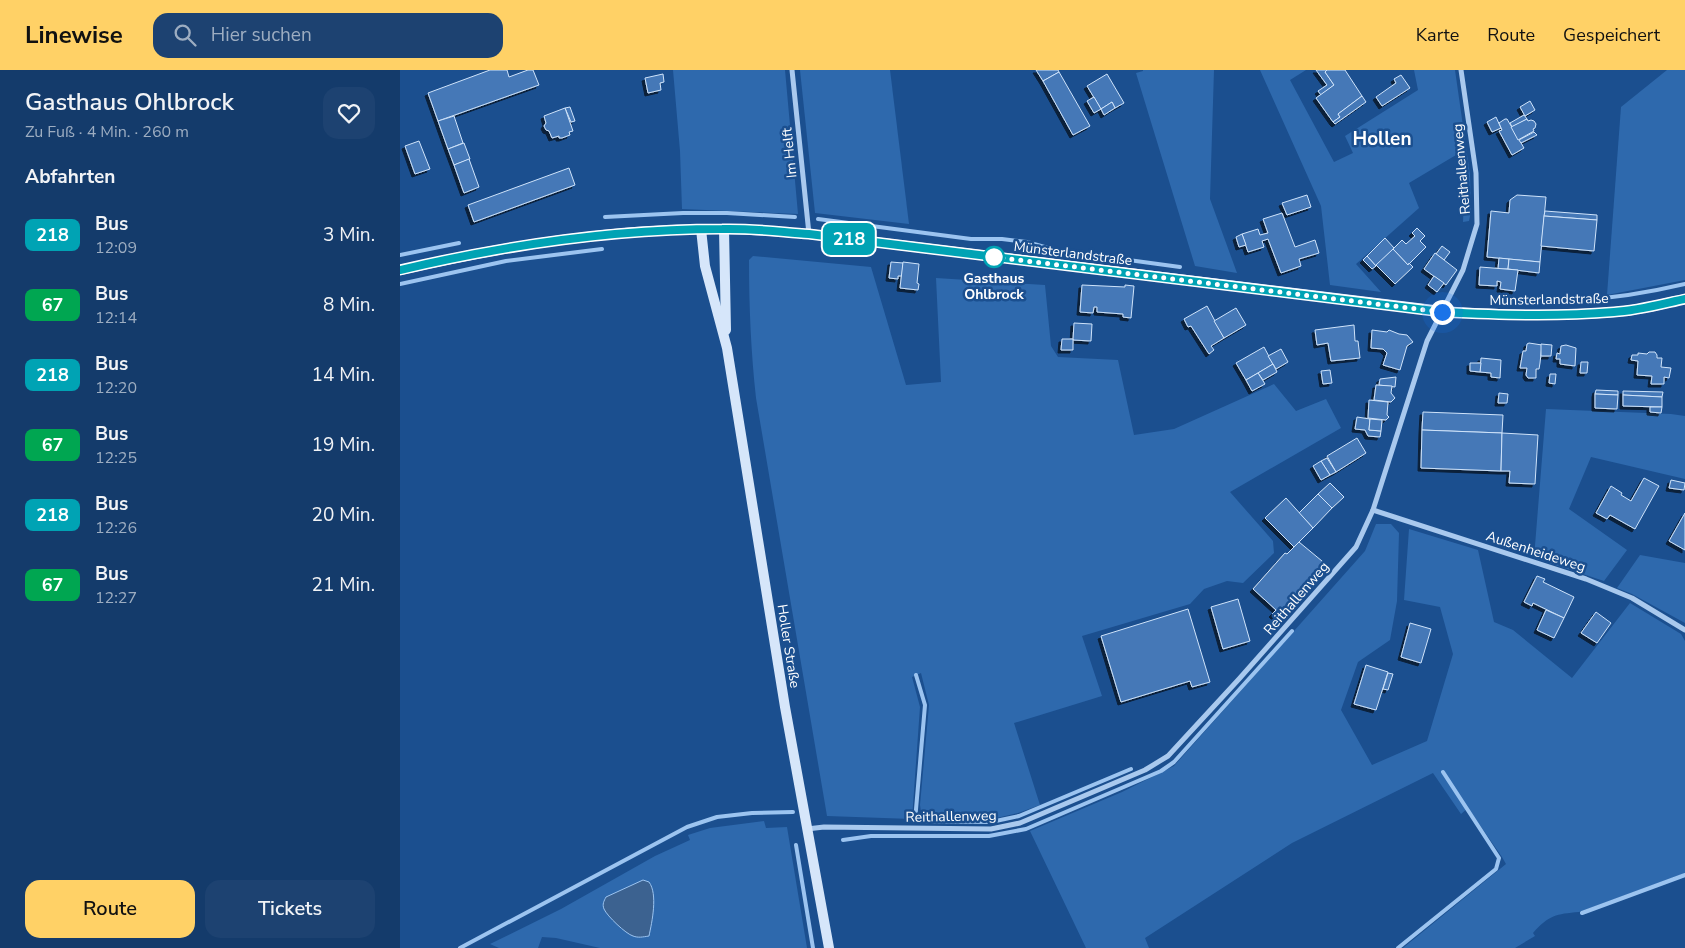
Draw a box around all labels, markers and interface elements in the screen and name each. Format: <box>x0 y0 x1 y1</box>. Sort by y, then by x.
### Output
search box <box>153 13 503 58</box>
text: Linewise <box>25 19 123 51</box>
icon: search <box>171 21 199 49</box>
text: Hier suchen <box>211 22 312 48</box>
text: Karte <box>1416 23 1459 47</box>
text: Route <box>1487 23 1535 47</box>
text: Gespeichert <box>1563 23 1660 47</box>
text: Gasthaus Ohlbrock <box>25 86 234 118</box>
button: heart <box>323 87 375 139</box>
text: Zu Fuß · 4 Min. · 260 m <box>25 121 189 143</box>
street label: Reithallenweg <box>1448 123 1475 215</box>
district label: Hollen <box>1352 126 1412 152</box>
street label: Im Helft <box>777 127 802 179</box>
text: Abfahrten <box>25 164 115 190</box>
text: Bus <box>95 211 128 237</box>
text: 3 Min. <box>323 222 375 248</box>
text: 218 <box>36 223 69 247</box>
line badge: 218 <box>820 223 878 255</box>
text: 218 <box>833 227 865 251</box>
text: 12:09 <box>95 237 137 259</box>
street label: Münsterlandstraße <box>1013 237 1133 270</box>
marker: Gasthaus Ohlbrock <box>983 246 1005 268</box>
place label: Gasthaus Ohlbrock <box>964 269 1025 304</box>
text: Bus <box>95 281 128 307</box>
street label: Münsterlandstraße <box>1489 289 1609 310</box>
text: 8 Min. <box>323 292 375 318</box>
text: 67 <box>42 293 63 317</box>
your location <box>1430 300 1455 325</box>
text: 12:14 <box>95 307 137 329</box>
text: Bus <box>95 351 128 377</box>
text: 14 Min. <box>312 362 375 388</box>
text: 218 <box>36 363 69 387</box>
text: 12:20 <box>95 377 137 399</box>
text: Bus <box>95 421 128 447</box>
text: 19 Min. <box>312 432 375 458</box>
text: 67 <box>42 433 63 457</box>
text: 12:25 <box>95 447 137 469</box>
text: Bus <box>95 491 128 517</box>
text: 20 Min. <box>312 502 375 528</box>
text: 218 <box>36 503 69 527</box>
text: 12:26 <box>95 517 137 539</box>
street label: Außenheideweg <box>1484 526 1588 577</box>
street label: Reithallenweg <box>1259 558 1333 639</box>
text: Bus <box>95 561 128 587</box>
text: 21 Min. <box>312 572 375 598</box>
text: 67 <box>42 573 63 597</box>
text: 12:27 <box>95 587 137 609</box>
street label: Holler Straße <box>773 603 805 689</box>
street label: Reithallenweg <box>905 806 997 827</box>
button: Route <box>25 880 195 938</box>
button: Tickets <box>205 880 375 938</box>

